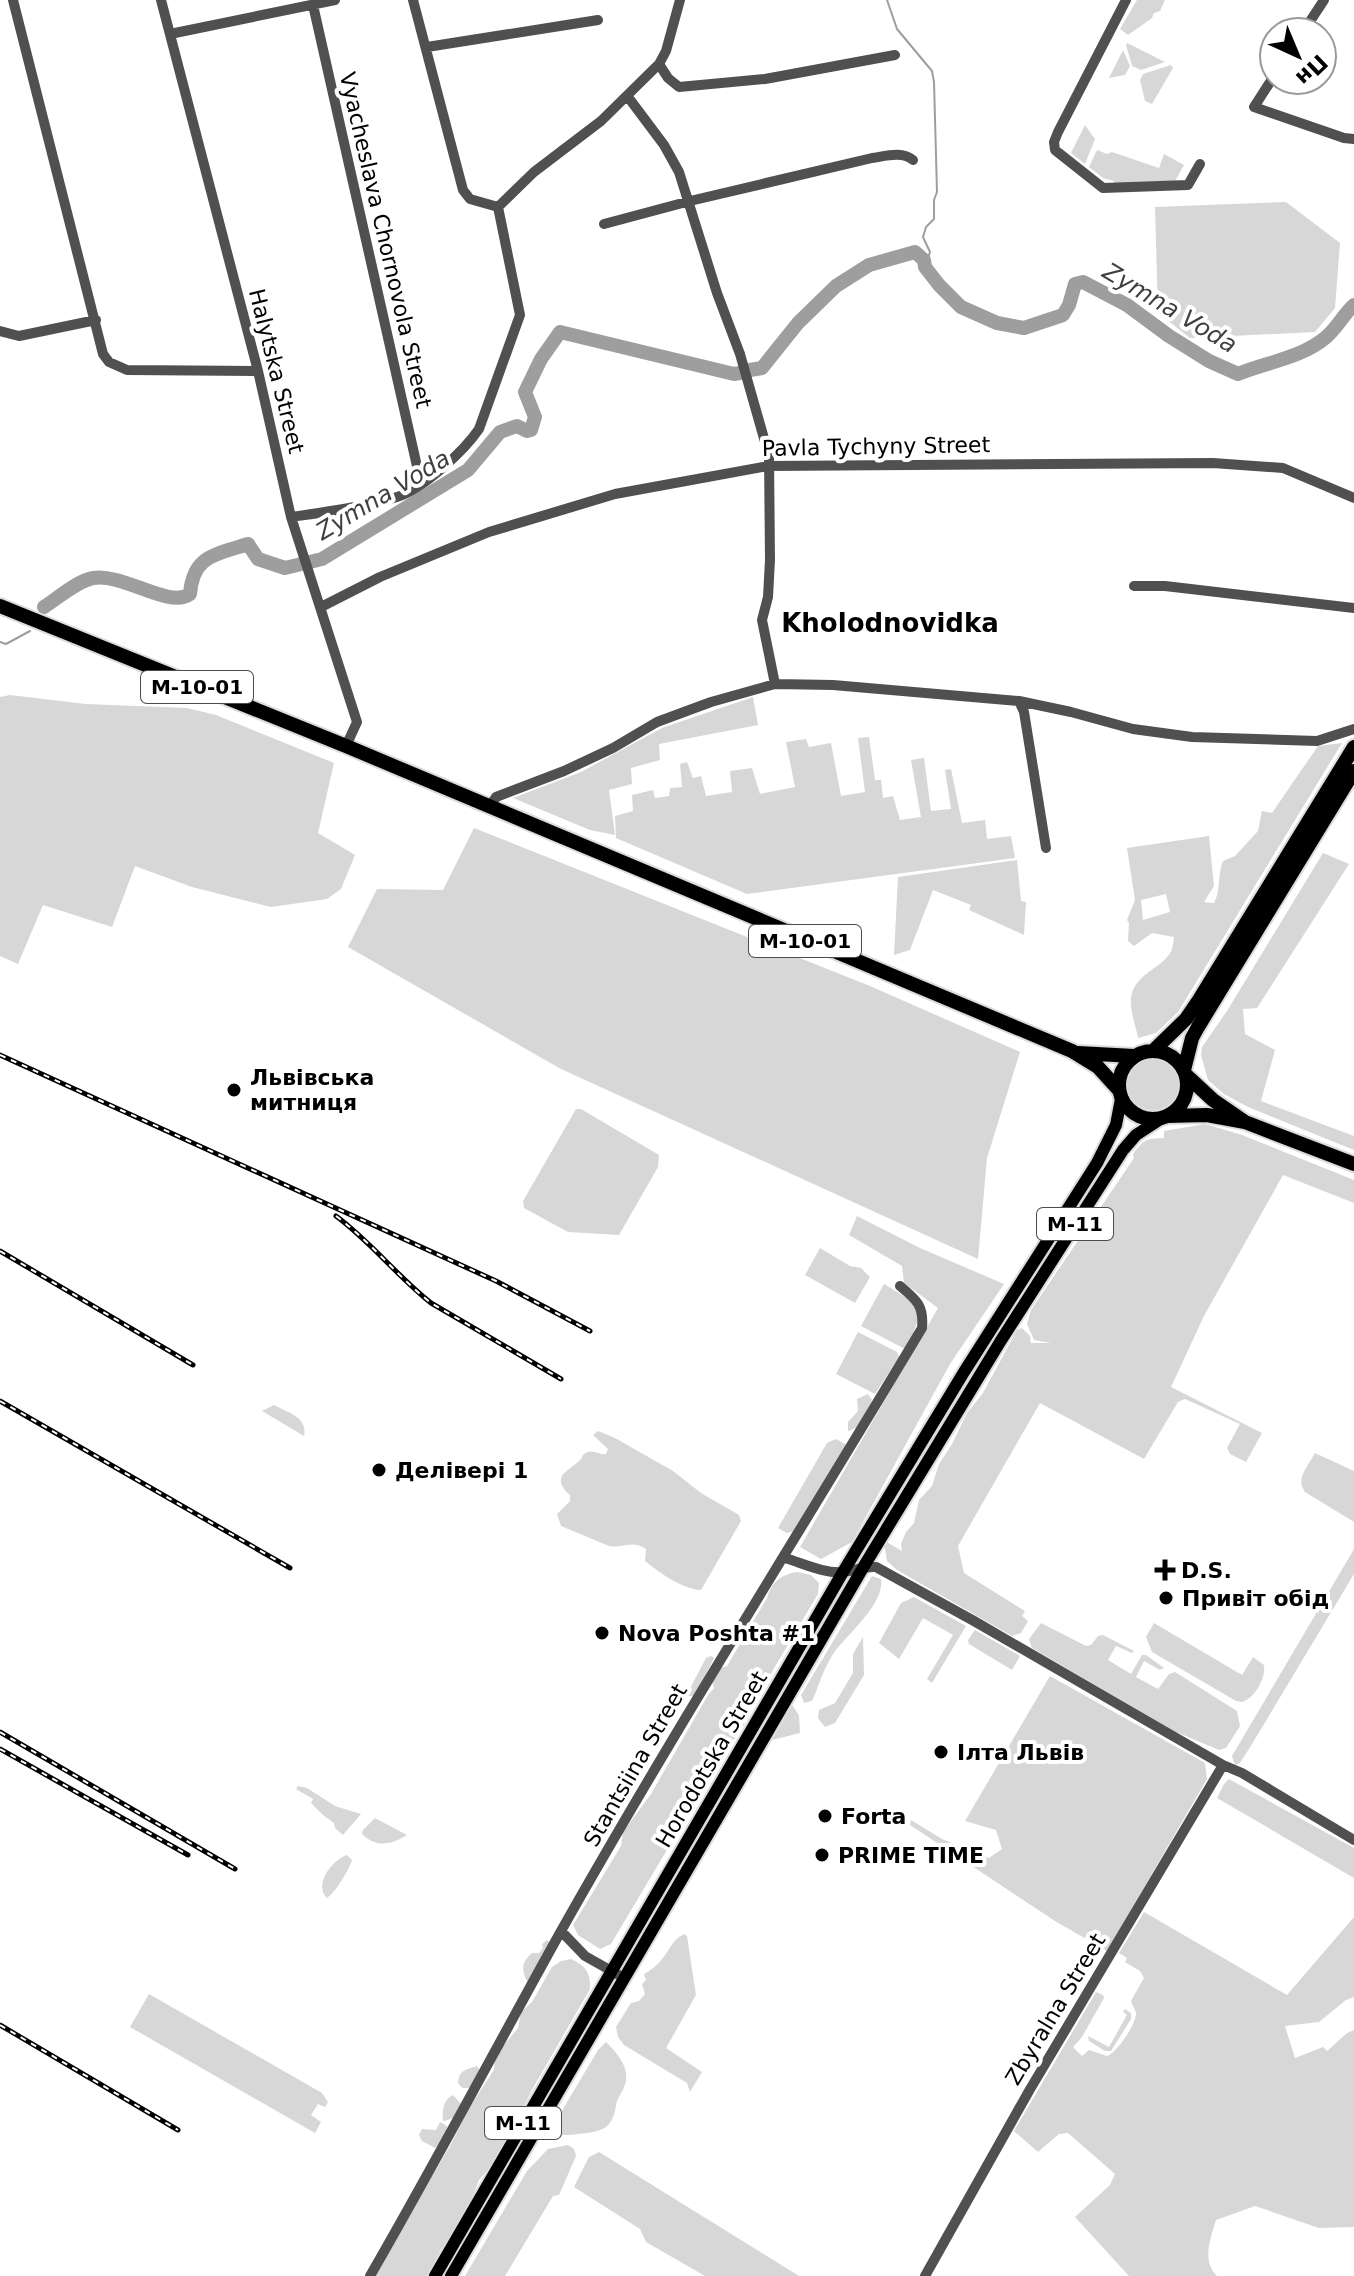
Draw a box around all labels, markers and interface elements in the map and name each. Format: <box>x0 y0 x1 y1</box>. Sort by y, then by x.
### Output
north arrow <box>1258 16 1338 96</box>
text: Пн <box>1291 49 1332 91</box>
street label: Vyacheslava Chornovola Street <box>335 70 436 411</box>
water label: Zymna Voda <box>1097 257 1242 359</box>
street label: Halytska Street <box>244 286 309 456</box>
street label: Pavla Tychyny Street <box>762 432 991 461</box>
water label: Zymna Voda <box>310 444 455 546</box>
district label: Kholodnovidka <box>781 608 999 638</box>
road number: М-10-01 <box>141 671 253 703</box>
road number: М-10-01 <box>749 925 861 957</box>
place label: Львівська митниця <box>250 1065 374 1115</box>
marker: Львівська митниця <box>225 1081 243 1099</box>
road number: М-11 <box>1037 1208 1113 1240</box>
place label: Делівері 1 <box>395 1458 528 1483</box>
marker: Делівері 1 <box>370 1461 388 1479</box>
place label: D.S. <box>1181 1558 1232 1583</box>
marker: D.S. <box>1156 1561 1174 1579</box>
place label: Привіт обід <box>1182 1586 1329 1611</box>
marker: Привіт обід <box>1157 1589 1175 1607</box>
place label: Nova Poshta #1 <box>618 1621 815 1646</box>
marker: Nova Poshta #1 <box>593 1624 611 1642</box>
street label: Horodotska Street <box>651 1666 772 1852</box>
street label: Stantsiina Street <box>579 1679 692 1851</box>
place label: Ілта Львів <box>957 1740 1084 1765</box>
marker: Ілта Львів <box>932 1743 950 1761</box>
place label: Forta <box>841 1804 906 1829</box>
marker: Forta <box>816 1807 834 1825</box>
place label: PRIME TIME <box>838 1843 984 1868</box>
marker: PRIME TIME <box>813 1846 831 1864</box>
street label: Zbyralna Street <box>1000 1929 1111 2089</box>
road number: М-11 <box>485 2107 561 2139</box>

